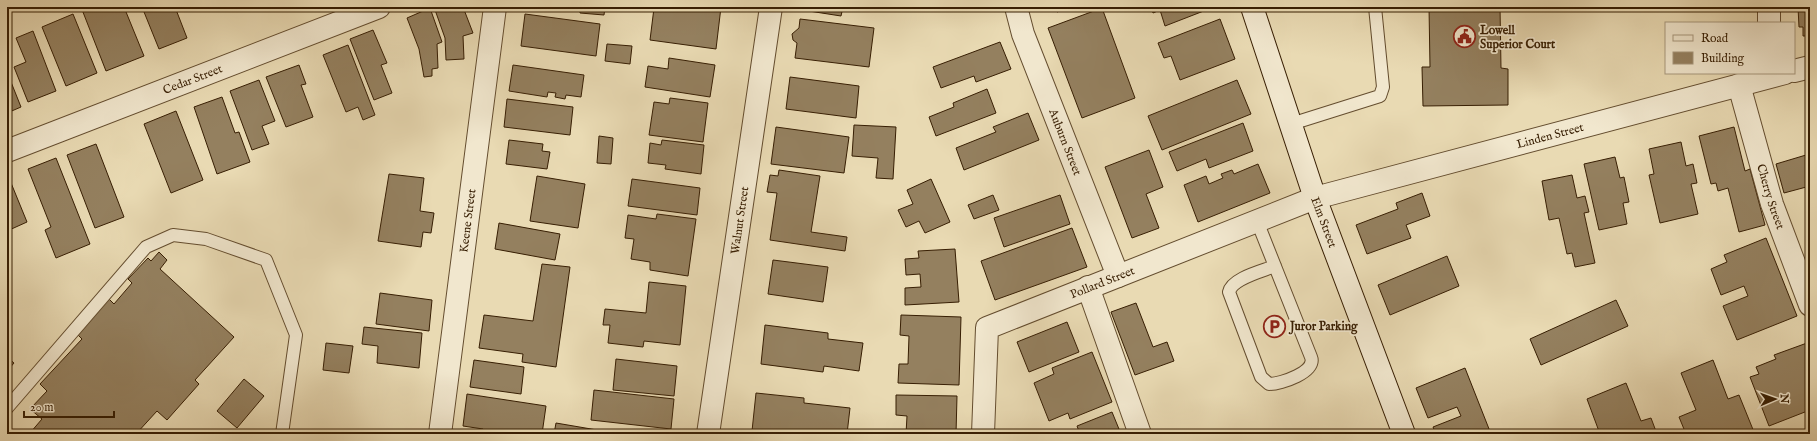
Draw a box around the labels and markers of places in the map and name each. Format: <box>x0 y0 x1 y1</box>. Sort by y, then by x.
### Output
place label: Lowell Superior Court <box>1479 23 1556 53</box>
public building icon: Lowell Superior Court <box>1452 24 1478 50</box>
parking icon: Juror Parking <box>1261 313 1287 339</box>
place label: Juror Parking <box>1288 319 1358 335</box>

